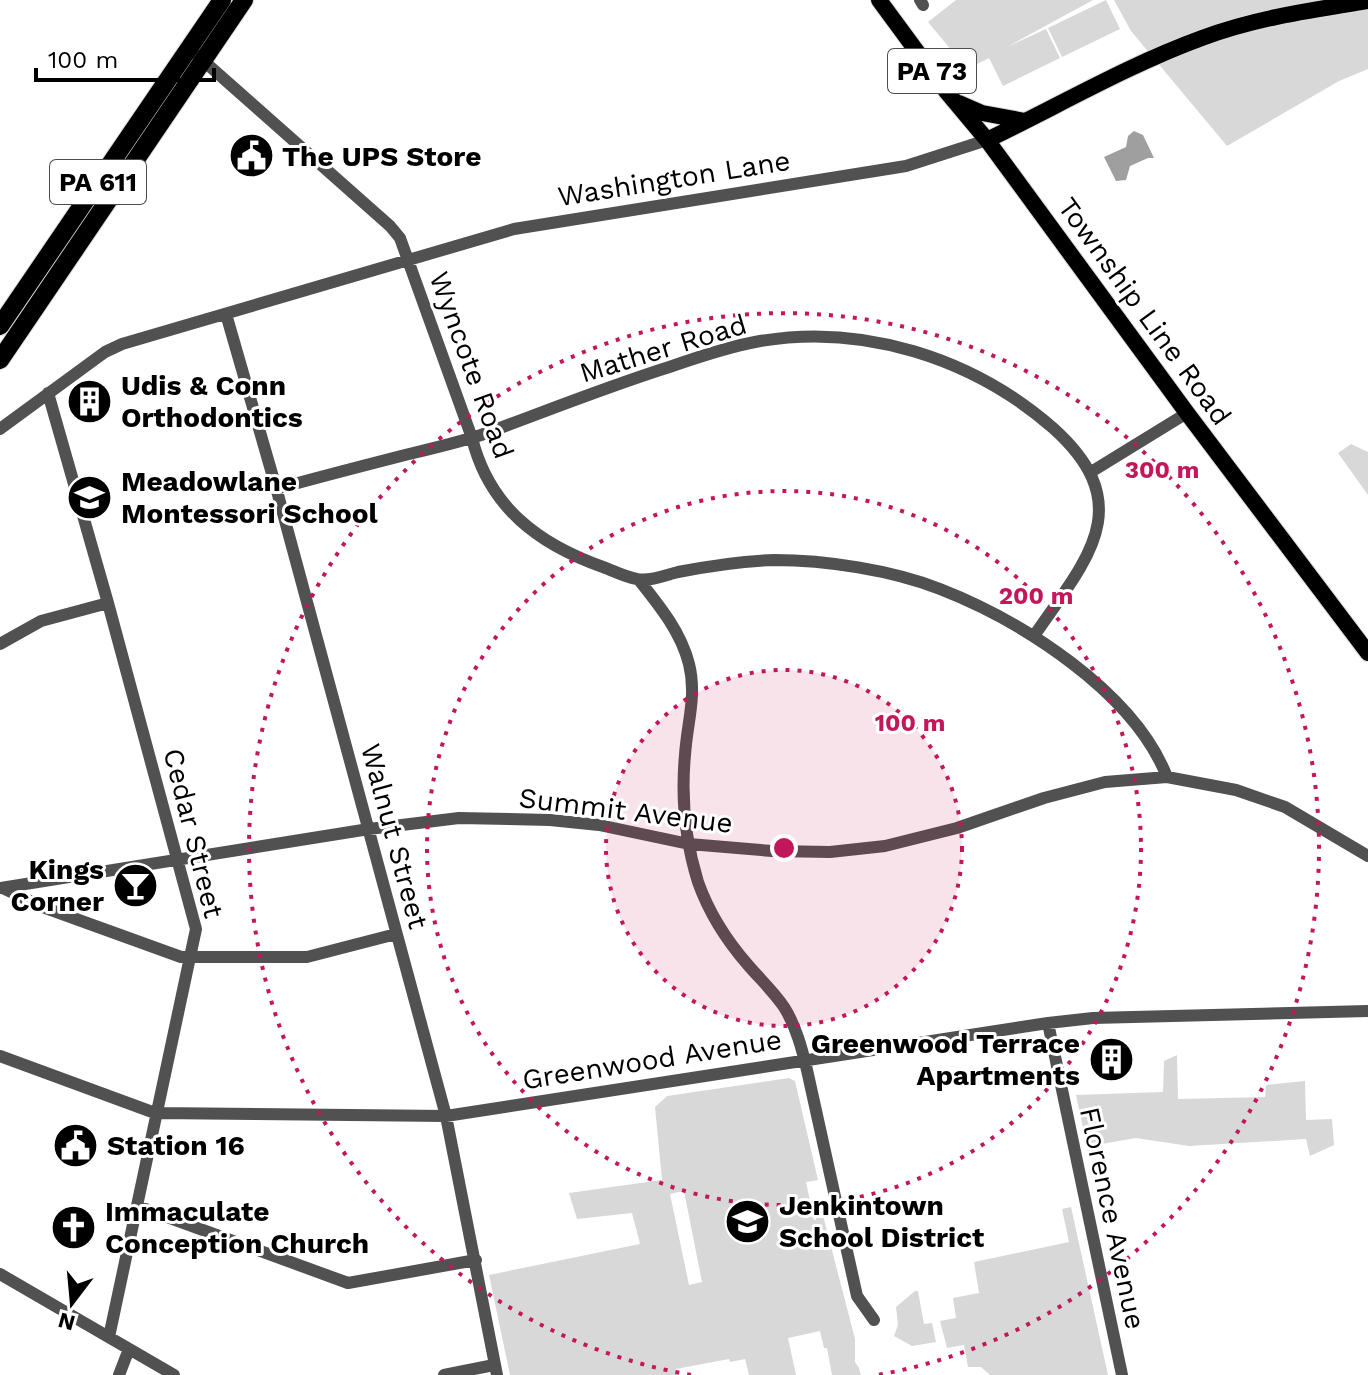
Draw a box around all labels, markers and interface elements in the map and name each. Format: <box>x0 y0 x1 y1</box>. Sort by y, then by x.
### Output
scale bar <box>36 32 214 82</box>
text: 100 m <box>48 46 118 74</box>
road number: PA 73 <box>888 49 976 93</box>
public building icon: The UPS Store <box>227 132 275 180</box>
place label: The UPS Store <box>282 140 481 173</box>
street label: Washington Lane <box>555 144 793 213</box>
road number: PA 611 <box>50 160 146 204</box>
street label: Township Line Road <box>1051 191 1238 431</box>
street label: Wyncote Road <box>422 267 521 463</box>
street label: Mather Road <box>576 307 751 390</box>
place label: Udis & Conn Orthodontics <box>121 369 303 434</box>
building icon: Udis & Conn Orthodontics <box>66 377 114 425</box>
text: 300 m <box>1125 456 1199 484</box>
place label: Meadowlane Montessori School <box>121 465 378 530</box>
school or university icon: Meadowlane Montessori School <box>66 473 114 521</box>
text: 200 m <box>999 582 1073 610</box>
text: 100 m <box>875 709 945 737</box>
street label: Walnut Street <box>354 740 435 933</box>
street label: Cedar Street <box>157 745 231 921</box>
street label: Summit Avenue <box>517 781 735 840</box>
centre of rings <box>770 834 798 862</box>
place label: Kings Corner <box>11 853 104 918</box>
bar icon: Kings Corner <box>111 861 159 909</box>
street label: Greenwood Avenue <box>520 1023 784 1096</box>
place label: Greenwood Terrace Apartments <box>811 1027 1080 1092</box>
building icon: Greenwood Terrace Apartments <box>1087 1035 1135 1083</box>
street label: Florence Avenue <box>1073 1104 1152 1332</box>
public building icon: Station 16 <box>52 1121 100 1169</box>
place label: Station 16 <box>107 1129 245 1162</box>
place label: Jenkintown School District <box>779 1189 984 1254</box>
place label: Immaculate Conception Church <box>105 1195 369 1260</box>
school or university icon: Jenkintown School District <box>724 1197 772 1245</box>
church icon: Immaculate Conception Church <box>50 1203 98 1251</box>
north arrow <box>32 1263 112 1343</box>
text: N <box>55 1307 78 1336</box>

